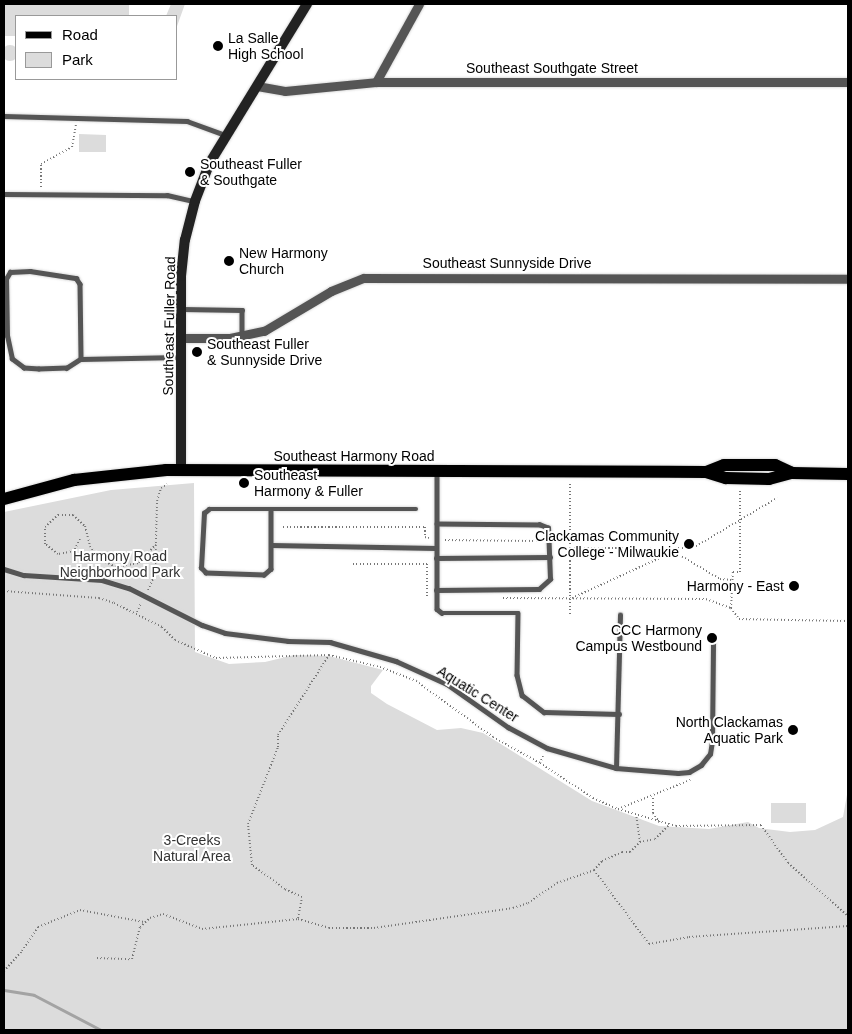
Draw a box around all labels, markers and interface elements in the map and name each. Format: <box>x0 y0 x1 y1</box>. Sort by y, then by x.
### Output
legend <box>15 15 178 80</box>
text: Road <box>62 26 98 43</box>
place label: La Salle High School <box>228 30 303 62</box>
marker: La Salle High School <box>212 40 224 52</box>
text: Park <box>62 51 93 68</box>
street label: Southeast Southgate Street <box>466 60 638 76</box>
place label: Southeast Fuller & Southgate <box>200 156 302 188</box>
marker: Southeast Fuller & Southgate <box>184 166 196 178</box>
place label: New Harmony Church <box>239 245 328 278</box>
marker: New Harmony Church <box>223 255 235 267</box>
street label: Southeast Sunnyside Drive <box>423 255 591 271</box>
street label: Southeast Fuller Road <box>159 256 179 396</box>
place label: Southeast Fuller & Sunnyside Drive <box>207 336 322 368</box>
marker: Southeast Fuller & Sunnyside Drive <box>191 346 203 358</box>
street label: Southeast Harmony Road <box>273 448 435 464</box>
place label: Southeast Harmony & Fuller <box>254 467 363 500</box>
marker: Southeast Harmony & Fuller <box>238 477 250 489</box>
place label: Clackamas Community College - Milwaukie <box>535 528 679 560</box>
marker: Clackamas Community College - Milwaukie <box>683 538 695 550</box>
park label: Harmony Road Neighborhood Park <box>60 548 180 580</box>
place label: Harmony - East <box>687 578 784 594</box>
marker: Harmony - East <box>788 580 800 592</box>
place label: CCC Harmony Campus Westbound <box>575 622 702 654</box>
marker: CCC Harmony Campus Westbound <box>706 632 718 644</box>
street label: Aquatic Center <box>434 662 522 726</box>
place label: North Clackamas Aquatic Park <box>676 714 783 746</box>
marker: North Clackamas Aquatic Park <box>787 724 799 736</box>
park label: 3-Creeks Natural Area <box>153 832 231 864</box>

